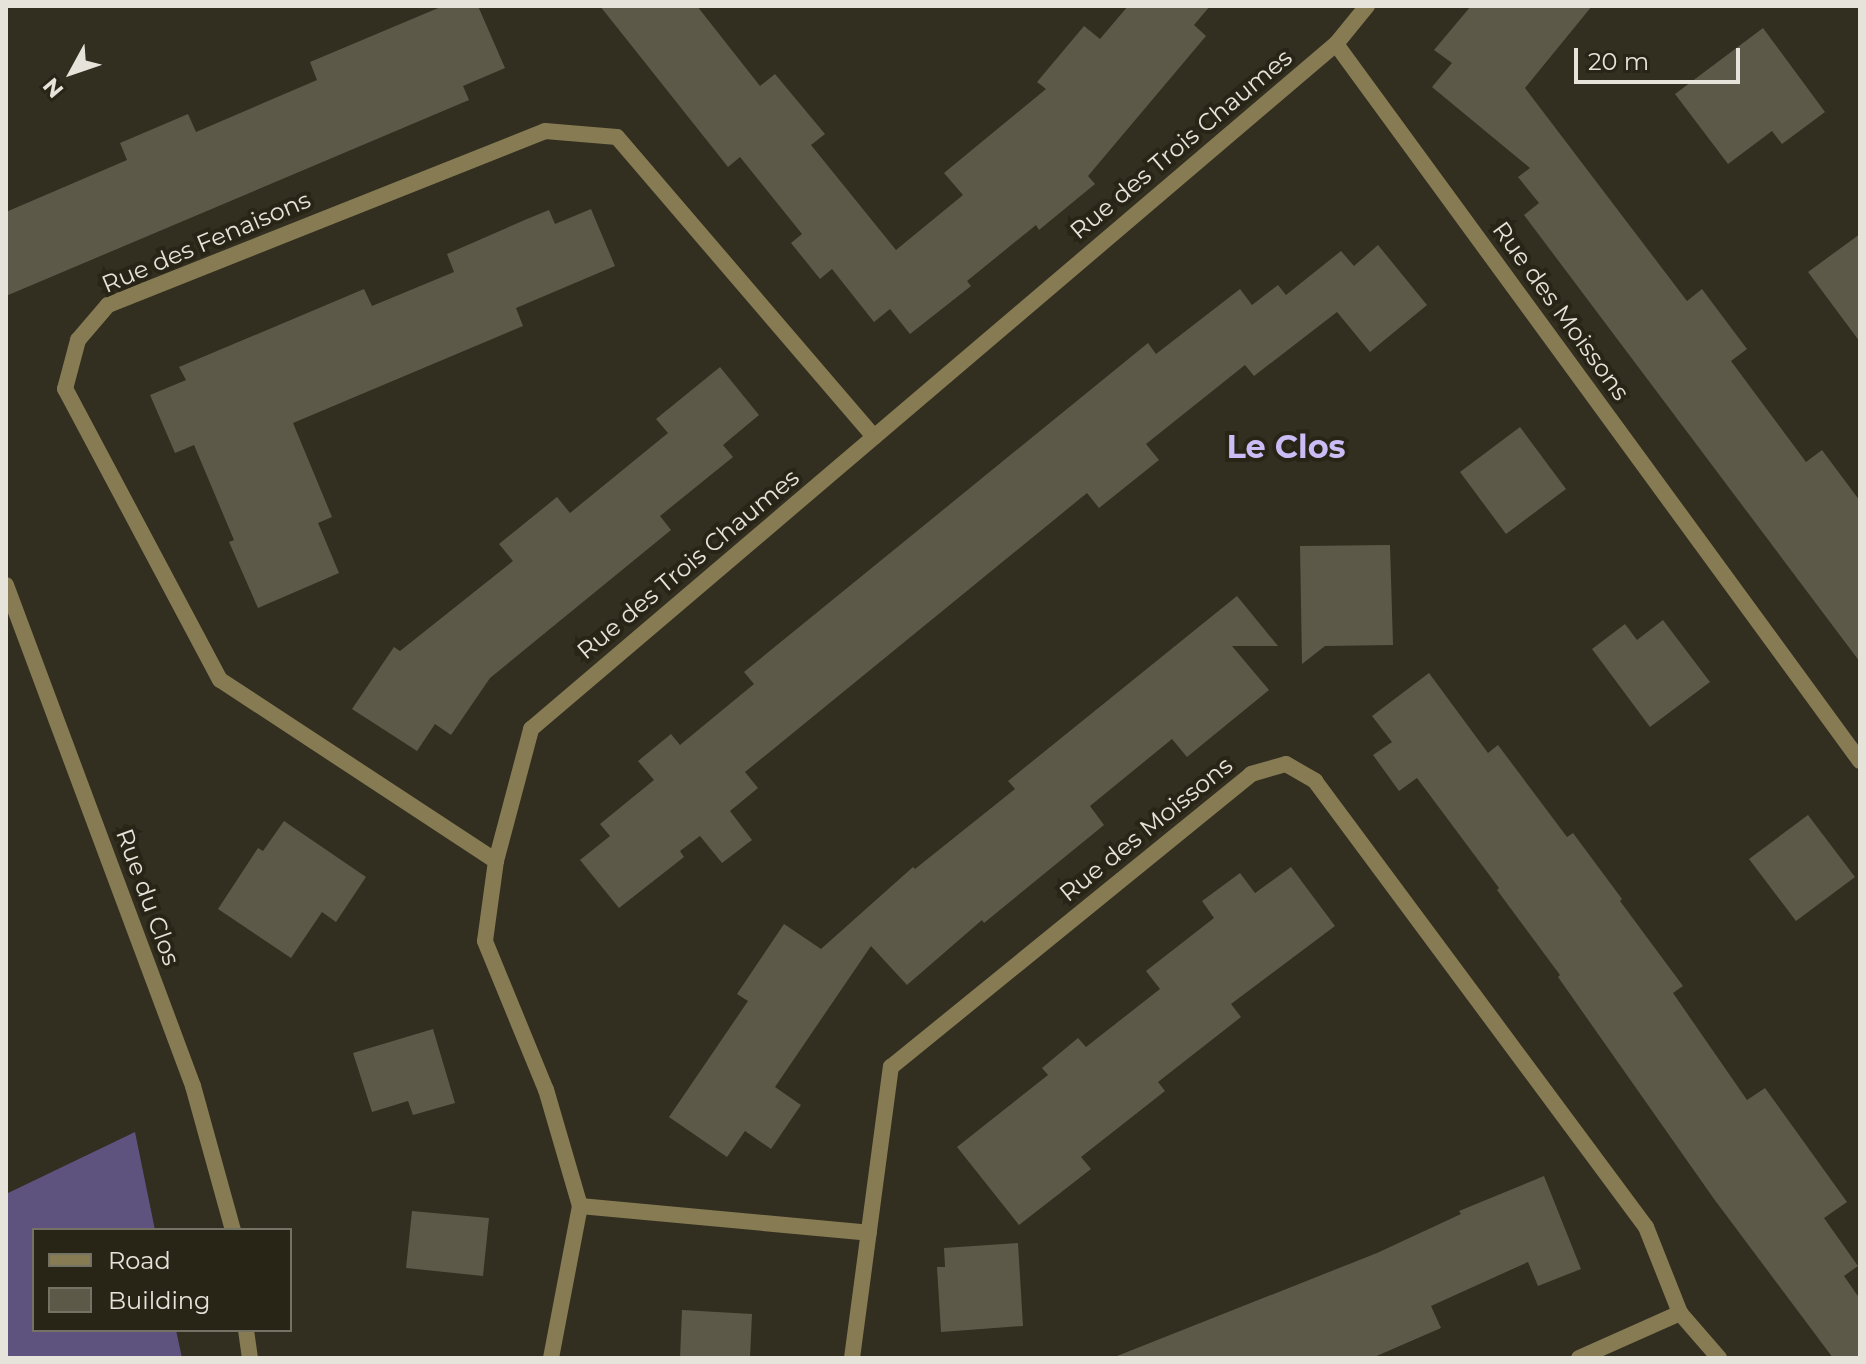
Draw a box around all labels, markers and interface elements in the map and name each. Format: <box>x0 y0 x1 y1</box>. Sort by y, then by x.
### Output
north arrow <box>32 32 112 112</box>
scale bar <box>1578 32 1744 82</box>
street label: Rue des Trois Chaumes <box>1064 43 1298 245</box>
text: 20 m <box>1588 47 1649 76</box>
text: N <box>37 72 69 103</box>
street label: Rue des Fenaisons <box>97 185 315 299</box>
street label: Rue des Moissons <box>1486 216 1636 406</box>
district label: Le Clos <box>1226 428 1346 466</box>
street label: Rue des Trois Chaumes <box>571 463 805 665</box>
street label: Rue des Moissons <box>1054 751 1238 907</box>
street label: Rue du Clos <box>110 825 186 969</box>
legend <box>32 1228 292 1332</box>
text: Road <box>108 1246 171 1275</box>
text: Building <box>108 1286 211 1315</box>

